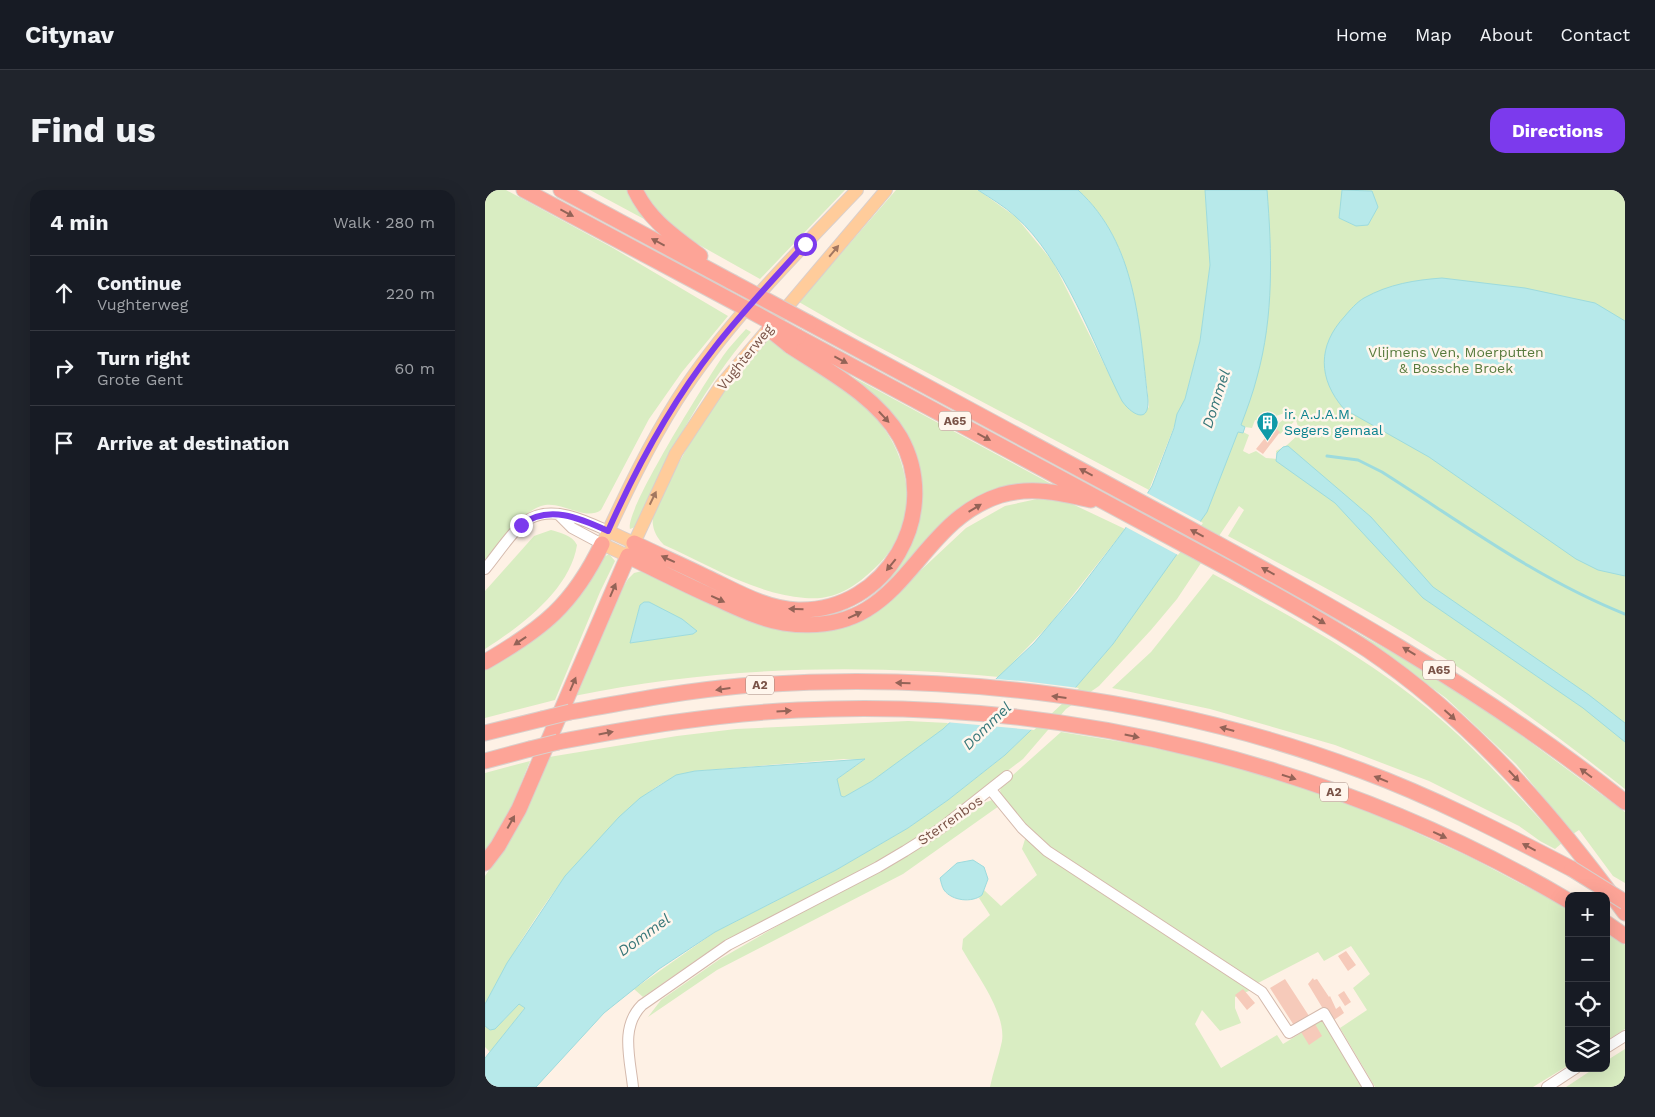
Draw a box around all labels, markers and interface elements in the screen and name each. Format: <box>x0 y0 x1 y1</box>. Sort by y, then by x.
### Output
text: Citynav <box>25 21 114 49</box>
text: Home <box>1336 24 1387 45</box>
text: Map <box>1415 24 1452 45</box>
text: About <box>1480 24 1532 45</box>
text: Contact <box>1560 24 1630 45</box>
button: Directions <box>1490 108 1625 153</box>
text: Find us <box>30 109 156 151</box>
one-way arrow <box>560 209 574 217</box>
text: 4 min <box>50 210 108 235</box>
text: Walk · 280 m <box>333 213 435 232</box>
route start <box>794 233 817 256</box>
one-way arrow <box>651 238 666 246</box>
one-way arrow <box>828 245 839 257</box>
text: Continue <box>97 272 181 295</box>
icon: ahead <box>50 279 78 307</box>
text: 220 m <box>386 284 435 303</box>
text: Vughterweg <box>97 295 188 314</box>
street label: Vughterweg <box>714 320 777 393</box>
park label: Vlijmens Ven, Moerputten & Bossche Broek <box>1368 344 1544 376</box>
text: Turn right <box>97 347 190 370</box>
icon: right <box>50 354 78 382</box>
one-way arrow <box>834 356 848 364</box>
text: 60 m <box>395 359 435 378</box>
water label: Dommel <box>1198 367 1234 431</box>
text: Grote Gent <box>97 370 183 389</box>
place label: ir. A.J.A.M. Segers gemaal <box>1284 406 1384 438</box>
building icon: ir. A.J.A.M. Segers gemaal <box>1256 410 1280 441</box>
one-way arrow <box>878 411 890 423</box>
road number: A65 <box>939 412 971 430</box>
icon: arrive <box>50 429 78 457</box>
text: Arrive at destination <box>97 432 289 455</box>
one-way arrow <box>977 433 991 441</box>
one-way arrow <box>1079 468 1092 477</box>
one-way arrow <box>649 491 657 506</box>
one-way arrow <box>968 503 982 512</box>
route end <box>510 514 533 537</box>
one-way arrow <box>1191 528 1204 537</box>
one-way arrow <box>661 555 675 563</box>
one-way arrow <box>885 559 896 572</box>
one-way arrow <box>1261 567 1275 575</box>
one-way arrow <box>609 583 617 597</box>
one-way arrow <box>711 595 725 603</box>
one-way arrow <box>788 605 804 613</box>
one-way arrow <box>848 611 862 619</box>
one-way arrow <box>1312 615 1325 625</box>
one-way arrow <box>513 636 526 646</box>
one-way arrow <box>1402 647 1417 655</box>
road number: A65 <box>1423 660 1455 680</box>
road number: A2 <box>746 676 774 694</box>
one-way arrow <box>569 677 577 691</box>
one-way arrow <box>895 678 911 686</box>
one-way arrow <box>715 685 731 693</box>
one-way arrow <box>1050 693 1066 701</box>
water label: Dommel <box>959 698 1015 754</box>
one-way arrow <box>776 707 792 715</box>
one-way arrow <box>1444 709 1456 721</box>
one-way arrow <box>1219 725 1234 733</box>
one-way arrow <box>598 729 613 737</box>
one-way arrow <box>1124 732 1139 740</box>
one-way arrow <box>1580 767 1593 778</box>
one-way arrow <box>1508 769 1520 781</box>
one-way arrow <box>1282 773 1297 781</box>
one-way arrow <box>1374 774 1388 782</box>
road number: A2 <box>1320 782 1348 802</box>
street label: Sterrenbos <box>915 792 985 848</box>
one-way arrow <box>507 815 515 830</box>
one-way arrow <box>1433 831 1448 839</box>
one-way arrow <box>1521 843 1536 851</box>
map controls <box>1565 892 1610 1072</box>
button: + <box>1565 892 1610 937</box>
water label: Dommel <box>614 910 674 960</box>
button: − <box>1565 937 1610 982</box>
button: locate <box>1565 982 1610 1027</box>
button: layers <box>1565 1027 1610 1072</box>

